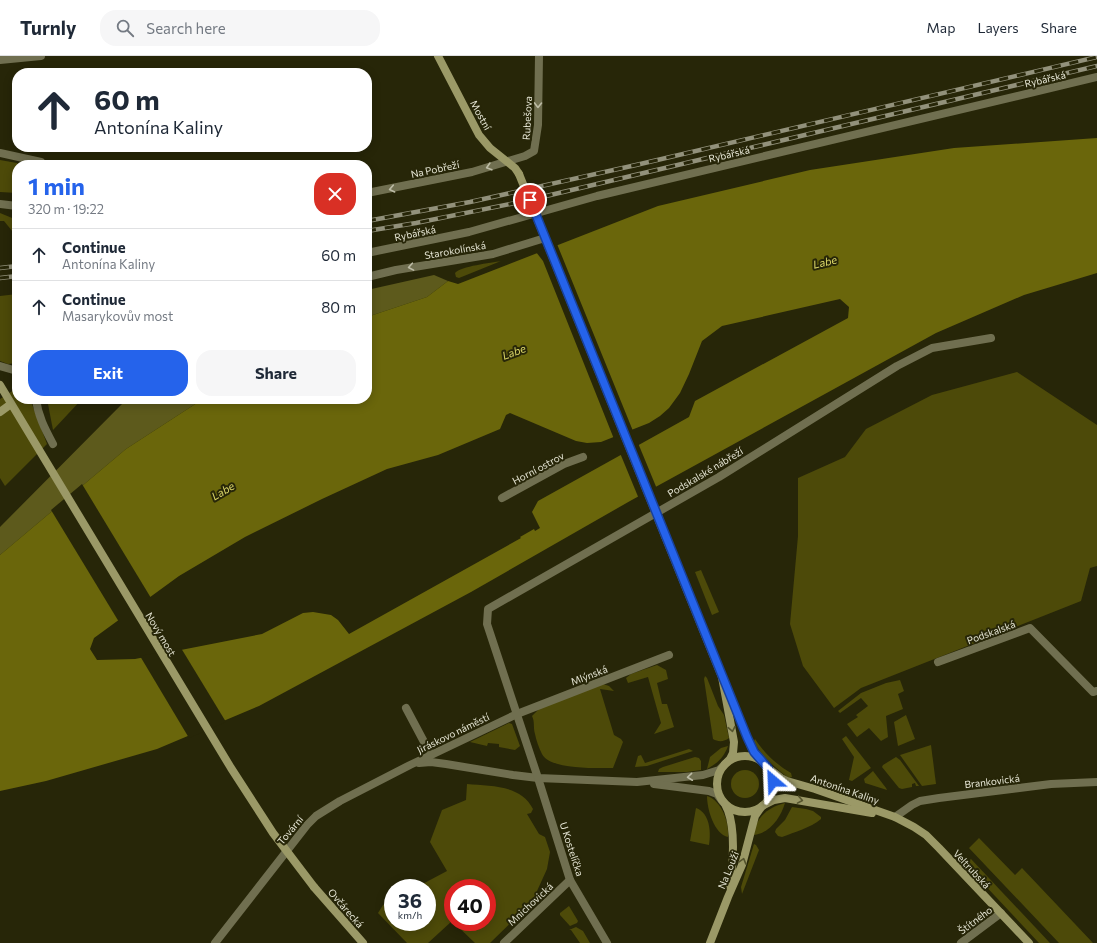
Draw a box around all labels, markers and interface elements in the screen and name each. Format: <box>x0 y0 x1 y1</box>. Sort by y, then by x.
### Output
search box <box>100 10 380 46</box>
text: Turnly <box>20 16 76 39</box>
icon: search <box>114 17 136 39</box>
text: Search here <box>146 19 226 37</box>
text: Map <box>927 19 955 36</box>
text: Layers <box>977 19 1019 36</box>
text: Share <box>1041 19 1077 36</box>
street label: Rybářská <box>1023 68 1067 90</box>
text: 60 m <box>94 82 160 116</box>
icon: ahead <box>28 84 80 136</box>
street label: Rubešova <box>520 96 534 140</box>
street label: Mostní <box>468 98 494 132</box>
one-way arrow <box>534 102 542 108</box>
text: Antonína Kaliny <box>94 116 223 138</box>
street label: Rybářská <box>707 143 751 165</box>
street label: Na Pobřeží <box>410 158 461 180</box>
one-way arrow <box>486 162 493 171</box>
text: 1 min <box>28 171 85 200</box>
button: close <box>314 173 356 215</box>
pin <box>513 183 547 217</box>
one-way arrow <box>389 184 395 192</box>
icon: arrive <box>519 189 541 211</box>
text: 320 m · 19:22 <box>28 201 104 217</box>
street label: Rybářská <box>393 223 437 243</box>
text: Continue <box>62 238 126 256</box>
street label: Starokolínská <box>423 239 487 261</box>
icon: ahead <box>28 244 50 266</box>
text: 60 m <box>321 246 356 264</box>
water label: Labe <box>812 252 838 271</box>
text: Antonína Kaliny <box>62 256 155 272</box>
one-way arrow <box>408 263 414 271</box>
text: Continue <box>62 290 126 308</box>
icon: ahead <box>28 296 50 318</box>
text: 80 m <box>321 298 356 316</box>
text: Masarykovův most <box>62 308 173 324</box>
water label: Labe <box>500 341 528 362</box>
button: Exit <box>28 350 188 396</box>
button: Share <box>196 350 356 396</box>
street label: Podskalské nábřeží <box>665 444 745 499</box>
street label: Horní ostrov <box>510 449 566 487</box>
water label: Labe <box>209 479 237 502</box>
street label: Nový most <box>143 610 179 658</box>
street label: Podskalská <box>965 618 1017 646</box>
street label: Mlýnská <box>569 663 609 687</box>
street label: Jiráskovo náměstí <box>415 710 492 756</box>
one-way arrow <box>727 726 735 732</box>
position arrow <box>752 760 794 802</box>
one-way arrow <box>687 772 693 781</box>
street label: Antonína Kaliny <box>809 772 881 806</box>
street label: Brankovická <box>964 772 1020 790</box>
one-way arrow <box>797 795 803 804</box>
street label: Tovární <box>274 813 306 847</box>
street label: U Kostelíčka <box>558 821 586 877</box>
street label: Veltrubská <box>951 847 993 891</box>
street label: Na Louži <box>715 849 741 891</box>
one-way arrow <box>738 858 747 865</box>
speed limit sign: 40 <box>444 879 496 931</box>
street label: Mnichovická <box>505 880 555 928</box>
street label: Ovčárecká <box>326 886 366 930</box>
text: 36 <box>398 888 422 912</box>
street label: Štítného <box>956 903 994 937</box>
text: km/h <box>398 909 422 921</box>

